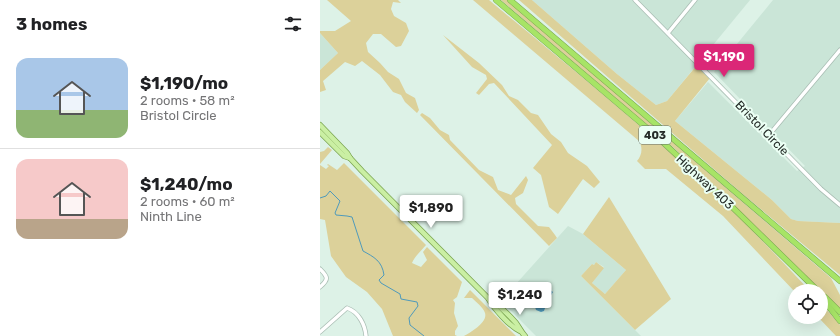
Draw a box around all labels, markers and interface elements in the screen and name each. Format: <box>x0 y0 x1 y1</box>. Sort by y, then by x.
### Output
icon: filters <box>282 13 304 35</box>
text: 3 homes <box>16 14 87 34</box>
pin: $1,190 <box>691 44 757 78</box>
text: $1,190 <box>703 49 745 64</box>
text: $1,190/mo <box>140 73 228 93</box>
icon: home <box>48 74 96 122</box>
text: 2 rooms · 58 m² <box>140 93 235 108</box>
street label: Bristol Circle <box>732 98 792 158</box>
text: Bristol Circle <box>140 108 217 123</box>
road number: 403 <box>639 126 671 144</box>
street label: Highway 403 <box>673 152 737 212</box>
text: $1,240/mo <box>140 174 233 194</box>
icon: home <box>48 175 96 223</box>
text: 2 rooms · 60 m² <box>140 194 235 209</box>
pin: $1,890 <box>398 195 464 229</box>
text: $1,890 <box>409 200 453 215</box>
text: Ninth Line <box>140 209 202 224</box>
pin: $1,240 <box>487 282 553 316</box>
map controls <box>788 284 828 324</box>
button: locate <box>788 284 828 324</box>
text: $1,240 <box>498 287 542 302</box>

